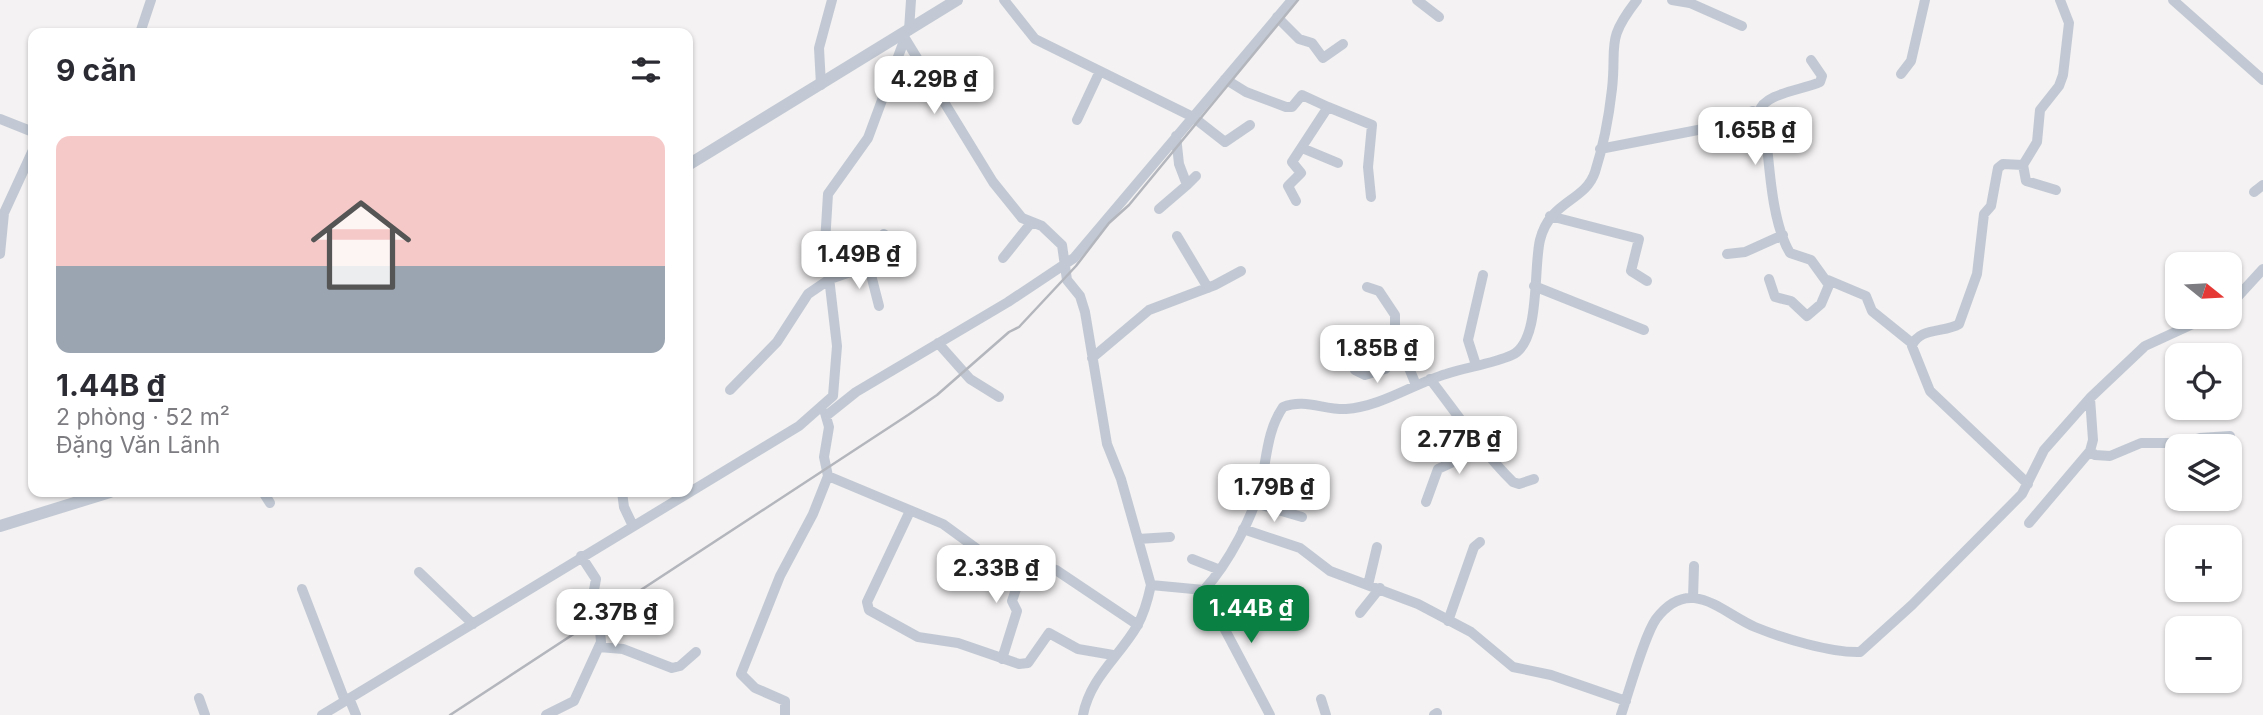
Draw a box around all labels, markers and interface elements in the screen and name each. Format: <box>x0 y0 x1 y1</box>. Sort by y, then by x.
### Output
icon: filters <box>627 51 665 89</box>
text: 9 căn <box>56 52 137 88</box>
pin: 4.29B ₫ <box>869 57 999 116</box>
text: 4.29B ₫ <box>890 65 978 93</box>
pin: 1.65B ₫ <box>1690 108 1820 167</box>
text: 1.65B ₫ <box>1714 116 1796 144</box>
icon: home <box>298 182 424 308</box>
pin: 1.49B ₫ <box>794 232 924 291</box>
text: 1.49B ₫ <box>817 240 901 268</box>
north arrow <box>2165 252 2242 329</box>
map controls <box>2165 252 2242 693</box>
pin: 1.85B ₫ <box>1312 326 1442 385</box>
text: 1.85B ₫ <box>1336 334 1418 362</box>
button: locate <box>2165 343 2242 420</box>
text: 1.44B ₫ <box>56 367 165 403</box>
text: 2 phòng · 52 m² <box>56 403 230 431</box>
pin: 2.77B ₫ <box>1394 416 1524 476</box>
text: 2.77B ₫ <box>1417 425 1501 453</box>
text: Đặng Văn Lãnh <box>56 431 220 459</box>
button: layers <box>2165 434 2242 511</box>
pin: 1.79B ₫ <box>1209 464 1339 524</box>
text: 1.79B ₫ <box>1234 473 1314 501</box>
button: + <box>2165 525 2242 602</box>
pin: 2.33B ₫ <box>931 546 1061 605</box>
text: 2.33B ₫ <box>953 554 1039 582</box>
pin: 1.44B ₫ <box>1186 586 1316 645</box>
pin: 2.37B ₫ <box>550 590 680 649</box>
text: 1.44B ₫ <box>1209 594 1293 622</box>
text: 2.37B ₫ <box>572 598 658 626</box>
button: − <box>2165 616 2242 693</box>

